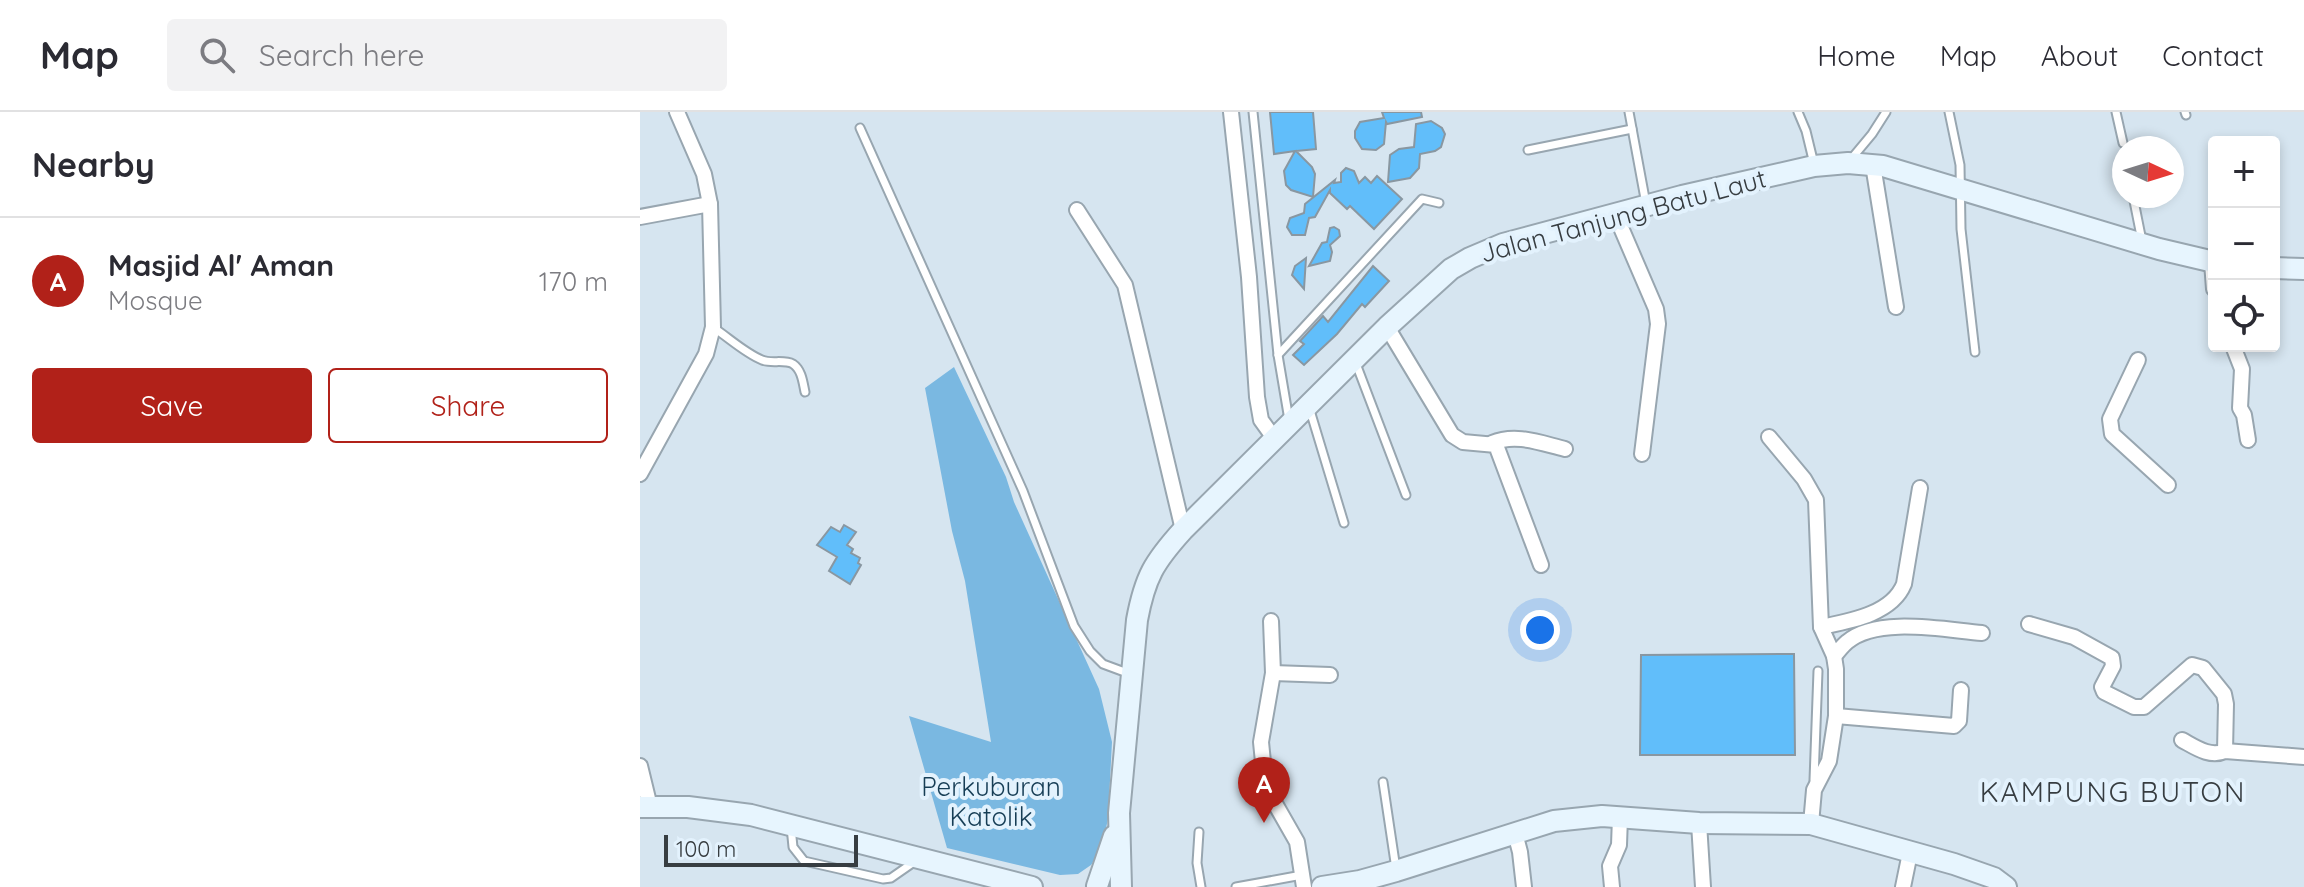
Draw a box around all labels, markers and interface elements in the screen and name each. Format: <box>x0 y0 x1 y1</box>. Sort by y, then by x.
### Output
search box <box>167 19 727 91</box>
text: Map <box>40 31 119 79</box>
icon: search <box>195 33 239 77</box>
text: Search here <box>259 36 424 74</box>
text: Home <box>1817 38 1896 73</box>
text: Map <box>1940 38 1997 73</box>
text: About <box>2041 38 2118 73</box>
text: Contact <box>2162 38 2264 73</box>
north arrow <box>2112 136 2184 208</box>
map controls <box>2208 136 2280 352</box>
button: + <box>2208 136 2280 208</box>
text: Nearby <box>32 143 155 186</box>
street label: Jalan Tanjung Batu Laut <box>1476 161 1770 270</box>
button: − <box>2208 208 2280 280</box>
text: Masjid Al' Aman <box>108 246 334 284</box>
text: A <box>50 265 66 298</box>
text: 170 m <box>539 265 608 298</box>
button: locate <box>2208 280 2280 352</box>
text: Mosque <box>108 284 203 317</box>
button: Save <box>32 368 312 443</box>
button: Share <box>328 368 608 443</box>
your location <box>1520 610 1560 650</box>
pin: A <box>1238 757 1290 823</box>
park label: Perkuburan Katolik <box>921 770 1061 833</box>
district label: KAMPUNG BUTON <box>1980 774 2246 809</box>
scale bar <box>664 831 858 867</box>
text: 100 m <box>676 835 736 863</box>

